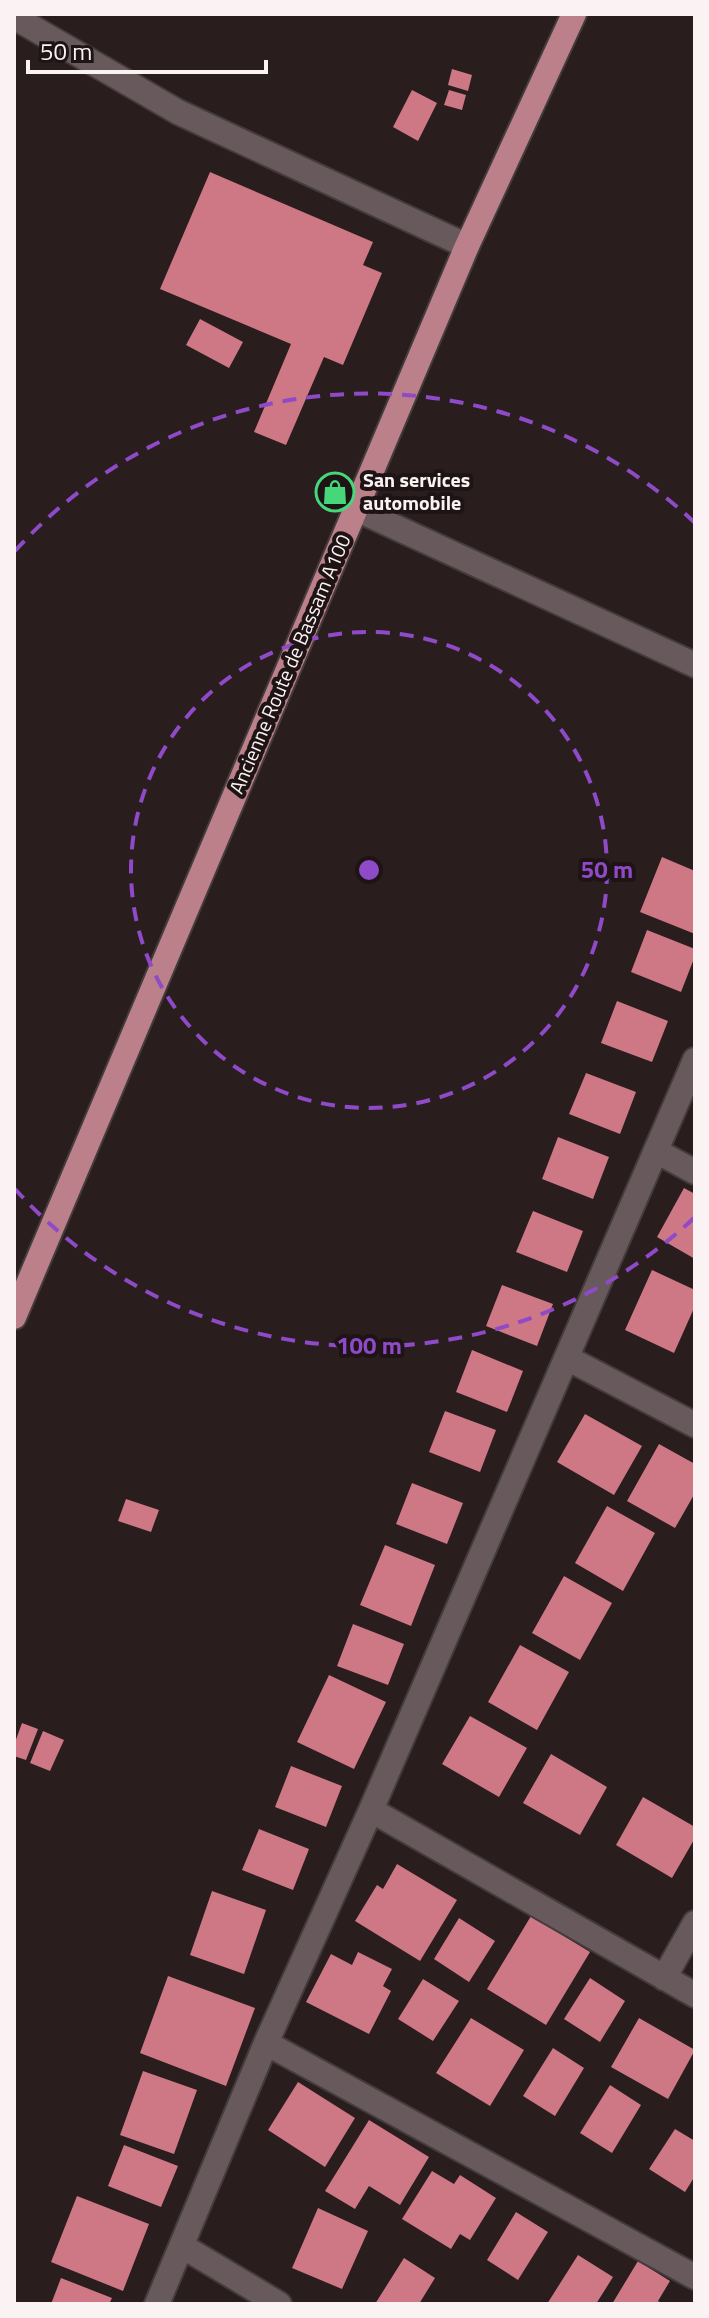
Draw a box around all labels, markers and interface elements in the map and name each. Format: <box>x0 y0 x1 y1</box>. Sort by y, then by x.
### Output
scale bar <box>28 24 266 74</box>
text: 50 m <box>40 33 92 69</box>
place label: San services automobile <box>363 464 470 518</box>
shop icon: San services automobile <box>314 471 356 513</box>
street label: Ancienne Route de Bassam A100 <box>221 529 358 798</box>
text: 50 m <box>581 851 633 887</box>
centre of rings <box>355 856 383 884</box>
text: 100 m <box>336 1327 402 1363</box>

